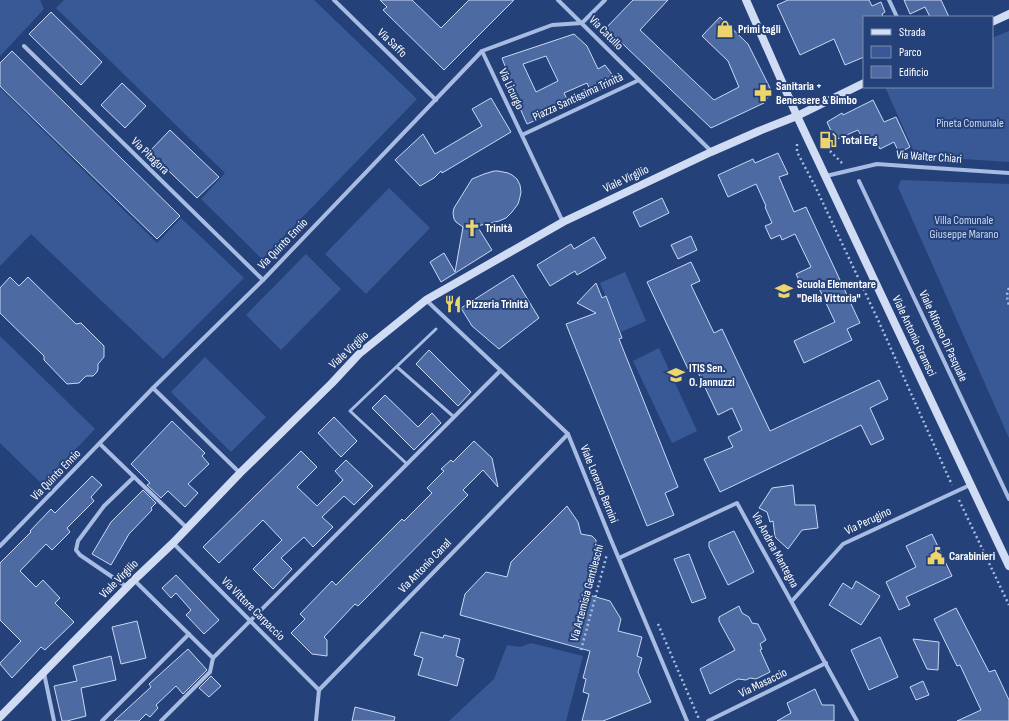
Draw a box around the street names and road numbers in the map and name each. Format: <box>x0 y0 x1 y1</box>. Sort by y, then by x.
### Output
street label: Via Catullo <box>586 13 626 53</box>
street label: Via Saffo <box>374 25 410 61</box>
street label: Via Licurgo <box>495 66 527 112</box>
street label: Piazza Santissima Trinità <box>530 69 626 125</box>
street label: Via Pitagora <box>128 134 172 178</box>
street label: Via Walter Chiari <box>896 147 962 167</box>
street label: Viale Virgilio <box>601 162 651 196</box>
street label: Via Quinto Ennio <box>255 215 311 273</box>
street label: Viale Alfonso Di Pasquale <box>915 288 971 384</box>
street label: Viale Antonio Gramsci <box>889 293 939 379</box>
street label: Viale Virgilio <box>326 328 372 372</box>
street label: Viale Lorenzo Bernini <box>576 443 622 525</box>
street label: Via Quinto Ennio <box>28 446 84 504</box>
street label: Via Perugino <box>842 504 894 538</box>
street label: Via Andrea Mantegna <box>748 510 802 591</box>
street label: Via Antonio Canal <box>395 536 455 596</box>
street label: Via Artemisia Gentileschi <box>567 543 607 643</box>
street label: Viale Virgilio <box>96 556 142 602</box>
street label: Via Vittore Carpaccio <box>218 574 288 644</box>
street label: Via Masaccio <box>737 665 789 701</box>

